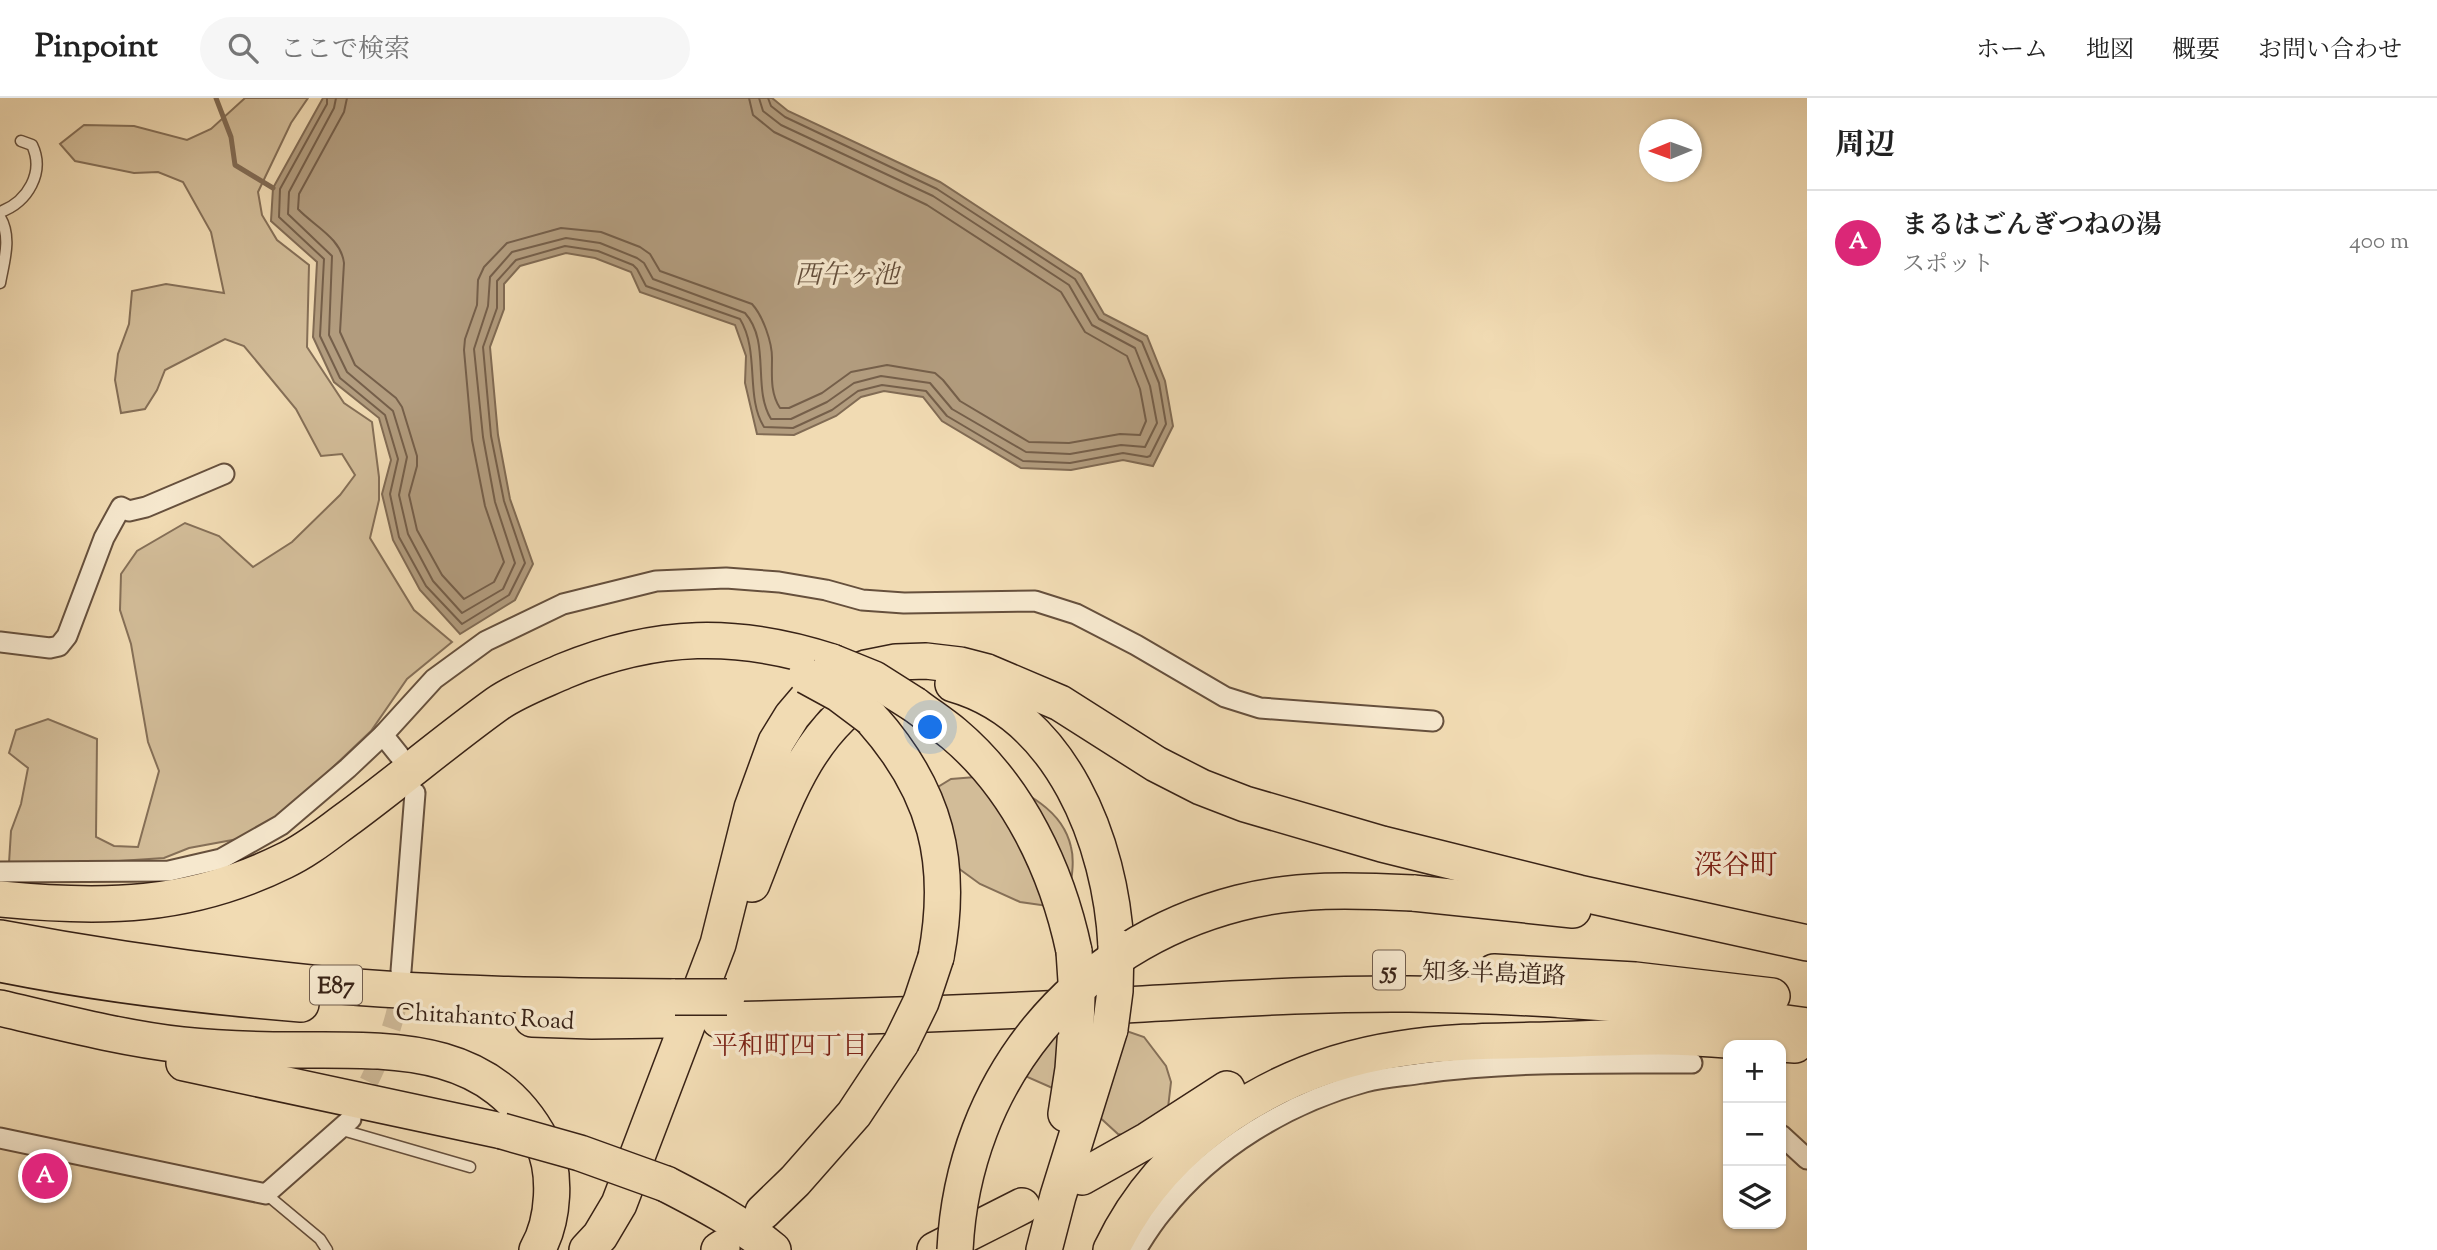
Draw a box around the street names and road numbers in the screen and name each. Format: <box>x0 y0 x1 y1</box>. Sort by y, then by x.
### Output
road number: 55 <box>1373 950 1405 990</box>
street label: 知多半島道路 <box>1421 955 1566 995</box>
road number: E87 <box>310 965 362 1004</box>
street label: Chitahanto Road <box>395 996 576 1040</box>

